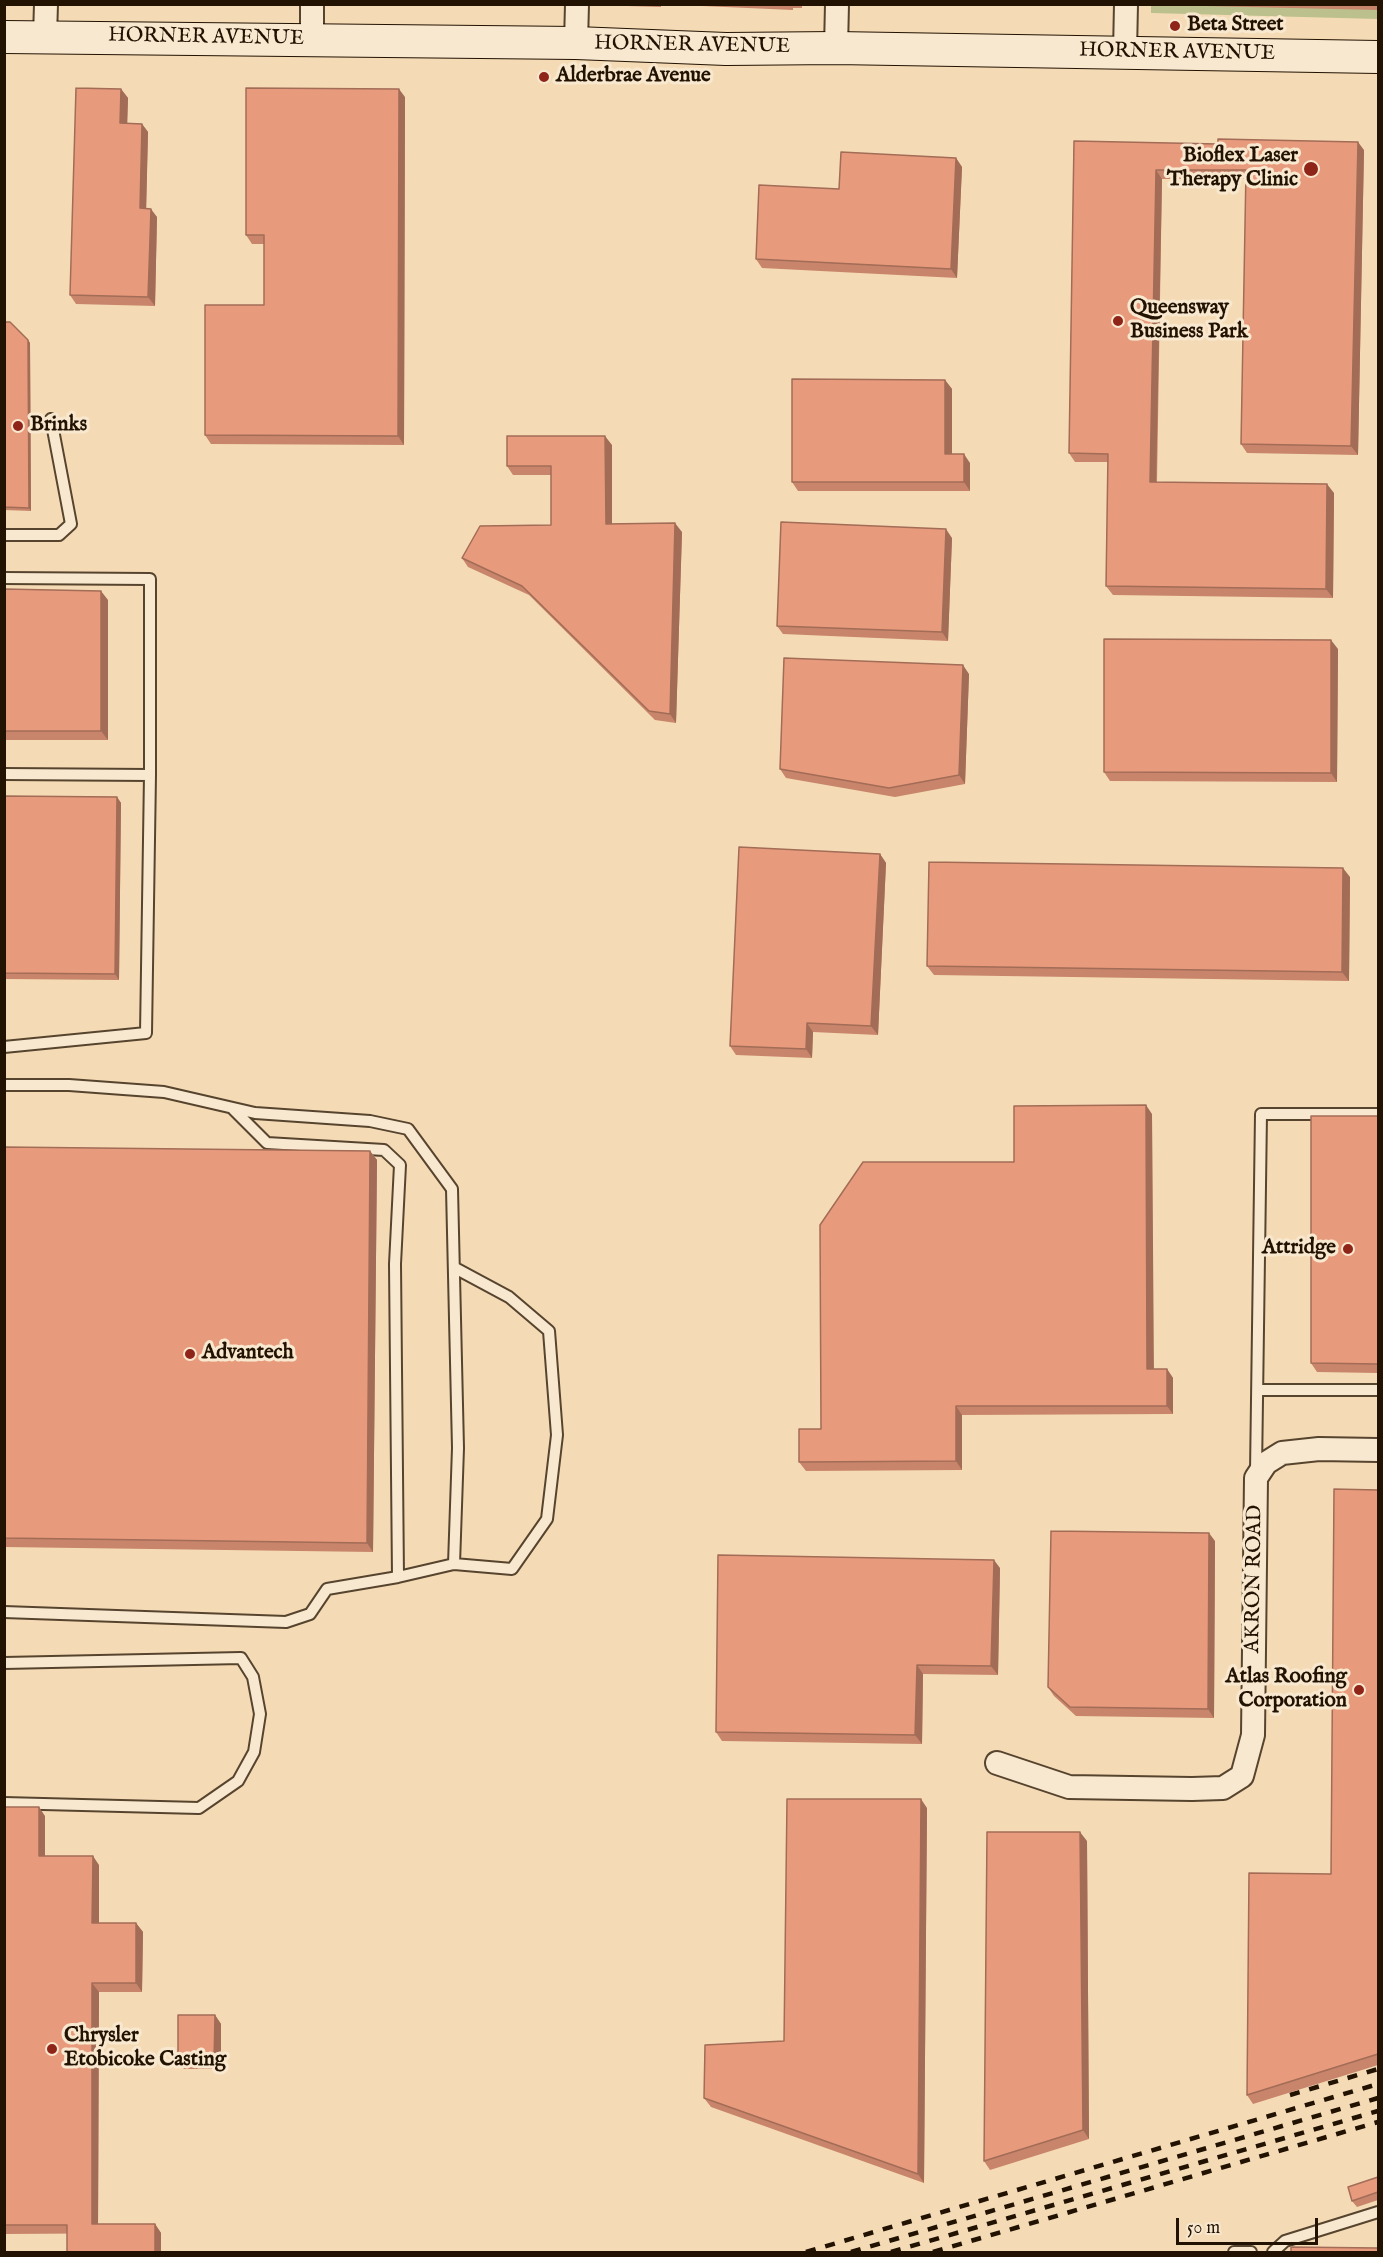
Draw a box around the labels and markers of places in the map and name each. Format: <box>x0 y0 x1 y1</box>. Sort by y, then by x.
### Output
place label: Beta Street <box>1187 13 1284 39</box>
marker: Beta Street <box>1168 19 1182 33</box>
place label: Alderbrae Avenue <box>556 64 711 90</box>
marker: Alderbrae Avenue <box>537 70 551 84</box>
place label: Bioflex Laser Therapy Clinic <box>1167 144 1298 194</box>
marker: Bioflex Laser Therapy Clinic <box>1302 160 1320 178</box>
place label: Queensway Business Park <box>1130 296 1248 346</box>
marker: Queensway Business Park <box>1111 314 1125 328</box>
place label: Brinks <box>30 413 87 439</box>
marker: Brinks <box>11 419 25 433</box>
place label: Attridge <box>1262 1236 1336 1262</box>
marker: Attridge <box>1341 1242 1355 1256</box>
place label: Advantech <box>202 1341 294 1367</box>
marker: Advantech <box>183 1347 197 1361</box>
place label: Atlas Roofing Corporation <box>1225 1665 1347 1715</box>
marker: Atlas Roofing Corporation <box>1352 1683 1366 1697</box>
place label: Chrysler Etobicoke Casting <box>64 2024 226 2074</box>
marker: Chrysler Etobicoke Casting <box>45 2042 59 2056</box>

